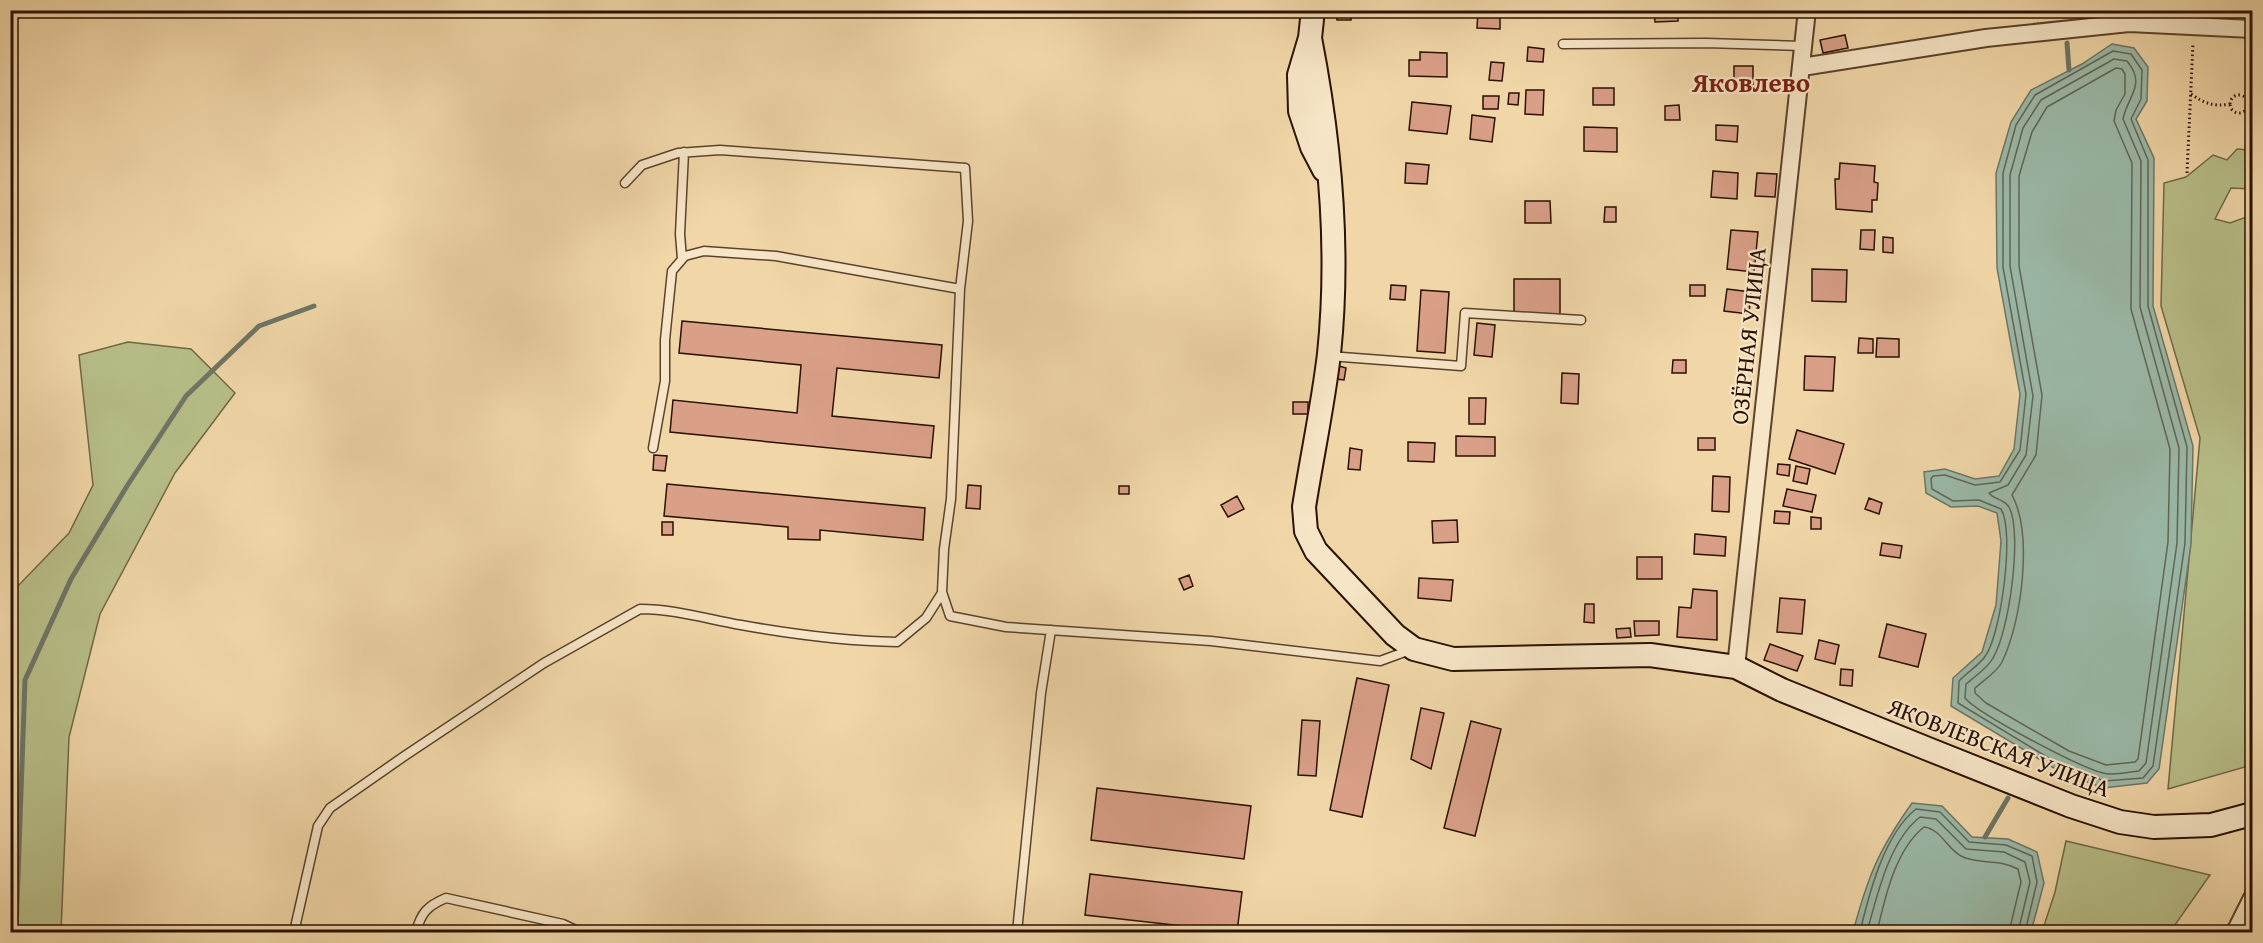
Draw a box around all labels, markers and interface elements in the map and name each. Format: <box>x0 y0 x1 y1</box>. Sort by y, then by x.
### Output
district label: Яковлево <box>1691 62 1810 102</box>
street label: ОЗЁРНАЯ УЛИЦА <box>1721 245 1775 426</box>
street label: ЯКОВЛЕВСКАЯ УЛИЦА <box>1882 688 2116 806</box>

